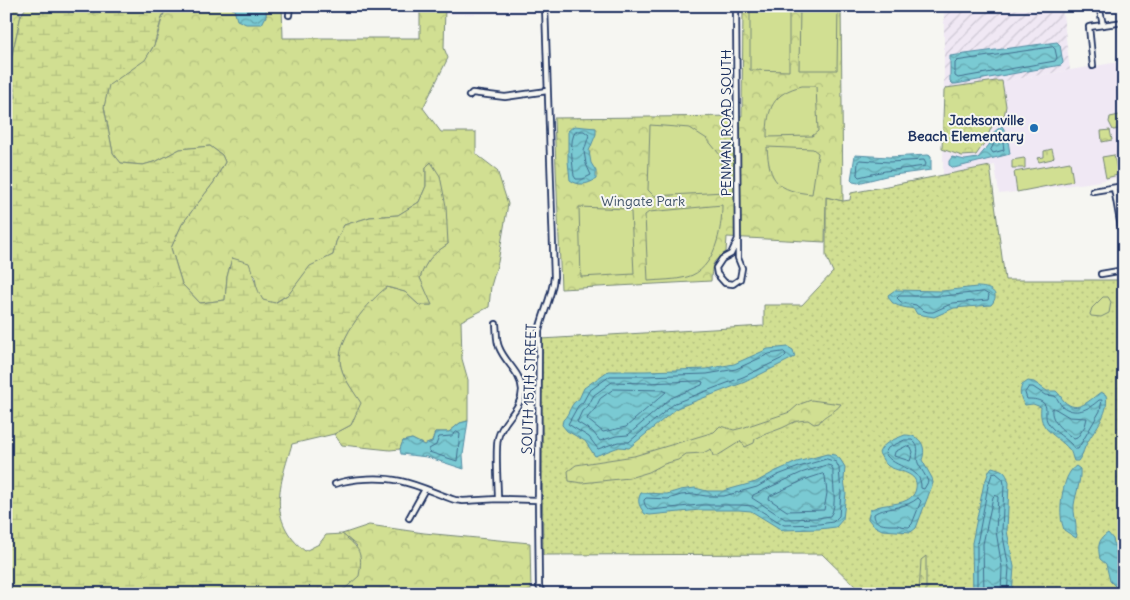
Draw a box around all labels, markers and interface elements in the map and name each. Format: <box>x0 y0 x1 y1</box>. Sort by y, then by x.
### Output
street label: PENMAN ROAD SOUTH <box>717 49 735 197</box>
place label: Jacksonville Beach Elementary <box>908 111 1024 145</box>
marker: Jacksonville Beach Elementary <box>1028 122 1040 134</box>
park label: Wingate Park <box>601 192 685 210</box>
street label: SOUTH 15TH STREET <box>518 323 540 455</box>

